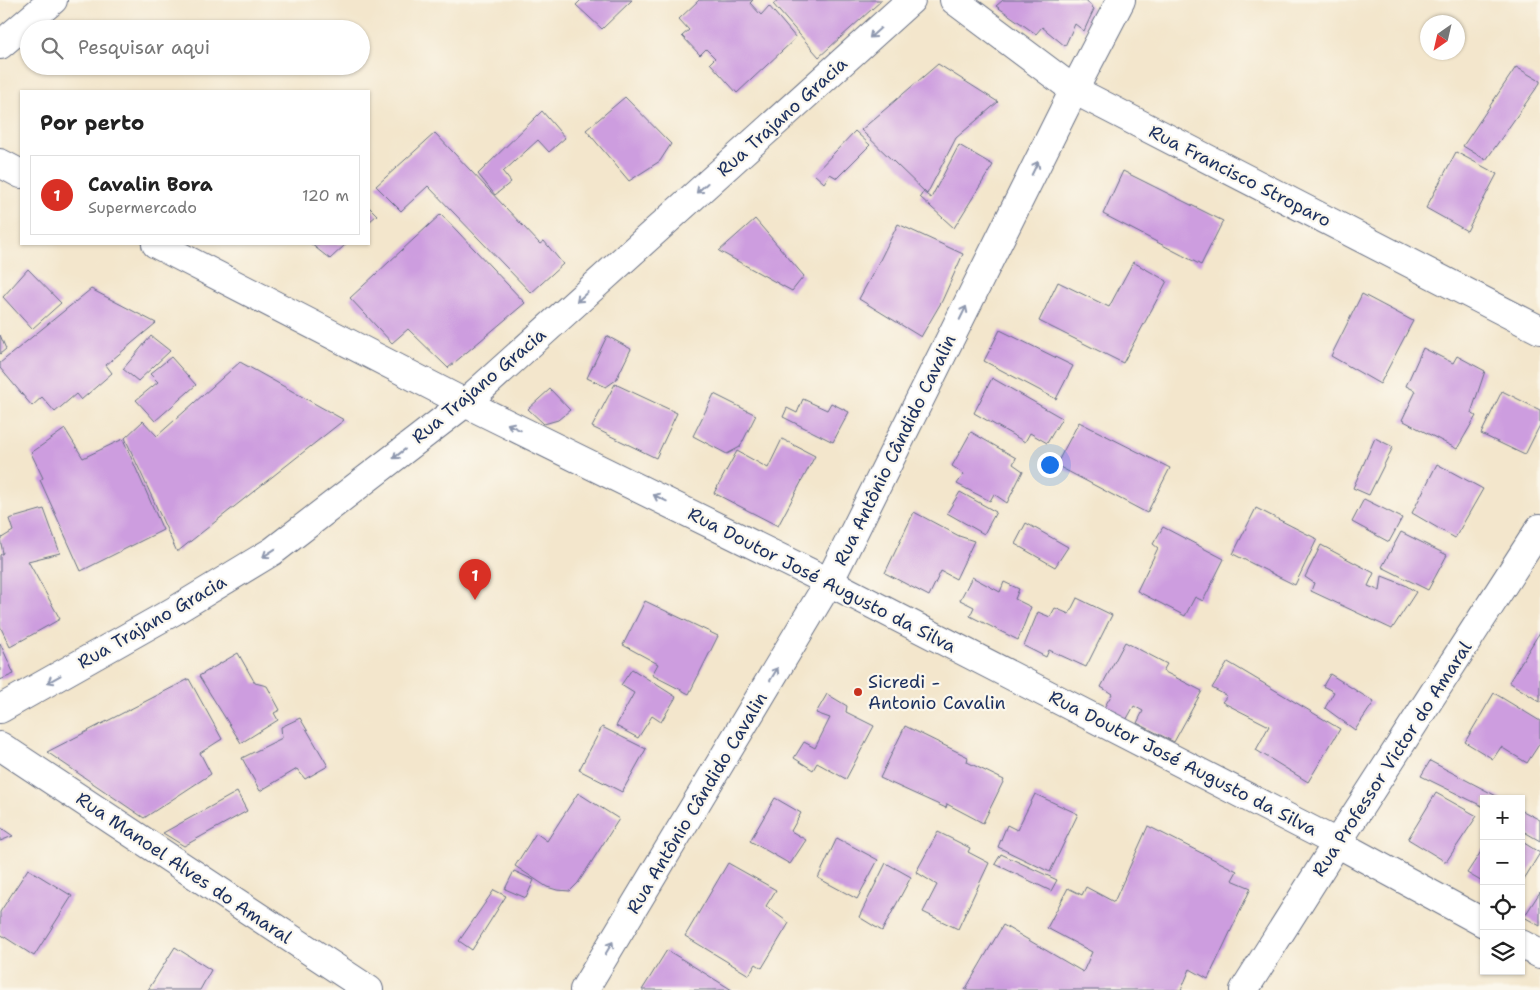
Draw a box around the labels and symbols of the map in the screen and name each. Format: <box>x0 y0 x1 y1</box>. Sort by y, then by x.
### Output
north arrow <box>1420 15 1465 60</box>
one-way arrow <box>868 27 881 39</box>
street label: Rua Trajano Gracia <box>712 52 852 182</box>
street label: Rua Francisco Stroparo <box>1145 120 1335 232</box>
one-way arrow <box>1031 161 1040 176</box>
one-way arrow <box>696 183 709 194</box>
one-way arrow <box>575 292 588 303</box>
one-way arrow <box>959 306 968 321</box>
street label: Rua Trajano Gracia <box>407 323 551 449</box>
street label: Rua Antônio Cândido Cavalin <box>828 330 962 570</box>
one-way arrow <box>507 422 522 431</box>
one-way arrow <box>392 448 405 459</box>
your location <box>1037 452 1063 478</box>
one-way arrow <box>653 493 668 502</box>
street label: Rua Doutor José Augusto da Silva <box>684 502 960 658</box>
one-way arrow <box>263 548 277 558</box>
pin: 1 <box>459 559 491 600</box>
street label: Rua Trajano Gracia <box>73 570 231 674</box>
street label: Rua Professor Victor do Amaral <box>1307 636 1478 881</box>
one-way arrow <box>769 668 779 682</box>
place label: Sicredi - Antonio Cavalin <box>868 670 1006 715</box>
one-way arrow <box>47 674 61 684</box>
street label: Rua Doutor José Augusto da Silva <box>1045 685 1321 841</box>
marker: Sicredi - Antonio Cavalin <box>852 686 864 698</box>
street label: Rua Antônio Cândido Cavalin <box>621 688 773 918</box>
street label: Rua Manoel Alves do Amaral <box>71 787 297 950</box>
one-way arrow <box>604 942 614 956</box>

